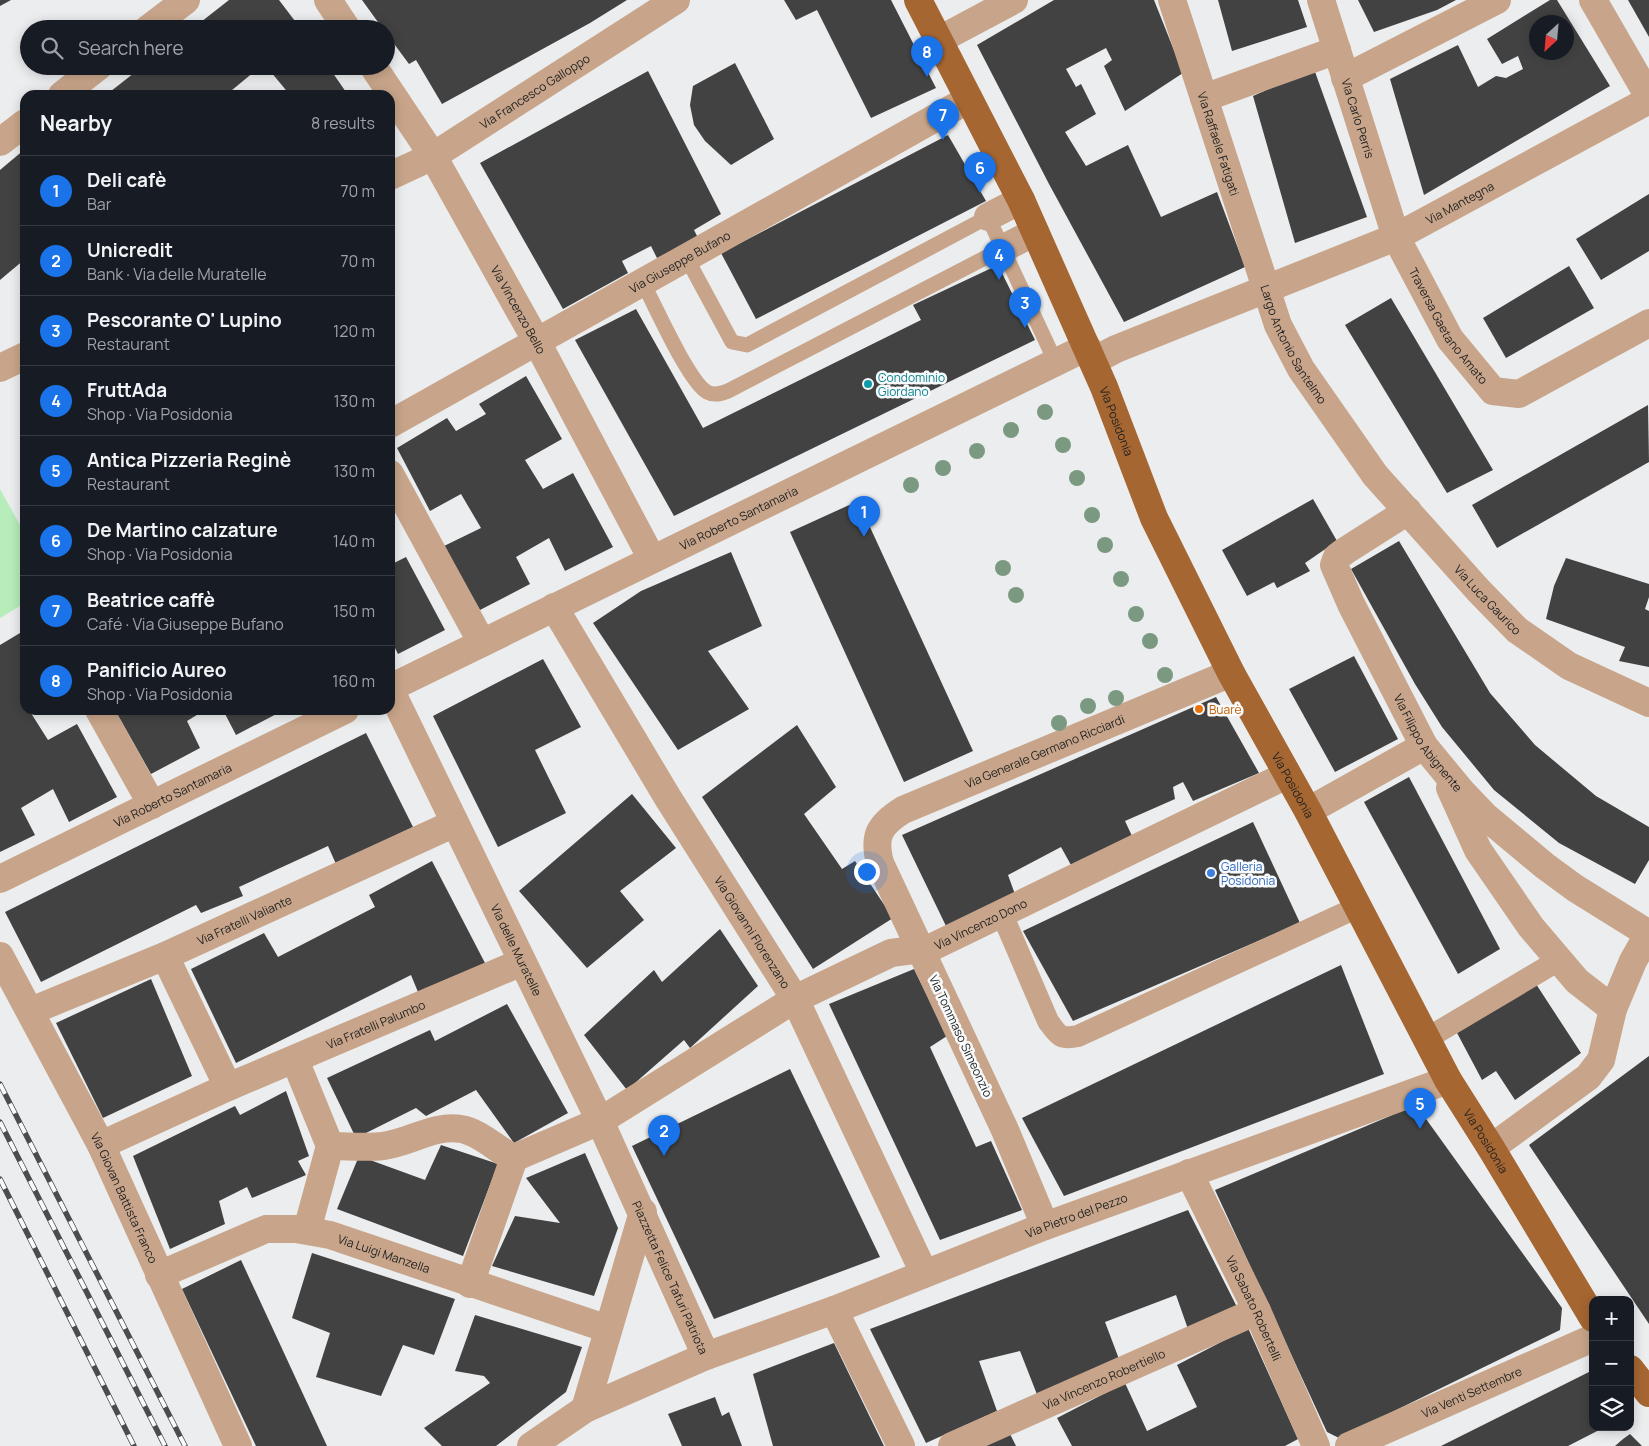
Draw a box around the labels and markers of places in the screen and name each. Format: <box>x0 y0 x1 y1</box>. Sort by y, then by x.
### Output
pin: 8 <box>911 36 943 77</box>
pin: 7 <box>927 99 959 140</box>
pin: 6 <box>964 152 996 193</box>
pin: 4 <box>983 239 1015 280</box>
pin: 3 <box>1009 287 1041 328</box>
place label: Condominio Giordano <box>878 369 945 400</box>
marker: Condominio Giordano <box>862 378 874 390</box>
pin: 1 <box>848 496 880 537</box>
place label: Buarè <box>1209 701 1242 718</box>
marker: Buarè <box>1193 703 1205 715</box>
place label: Galleria Posidonia <box>1221 858 1275 889</box>
marker: Galleria Posidonia <box>1205 867 1217 879</box>
pin: 5 <box>1404 1088 1436 1129</box>
pin: 2 <box>648 1115 680 1156</box>

